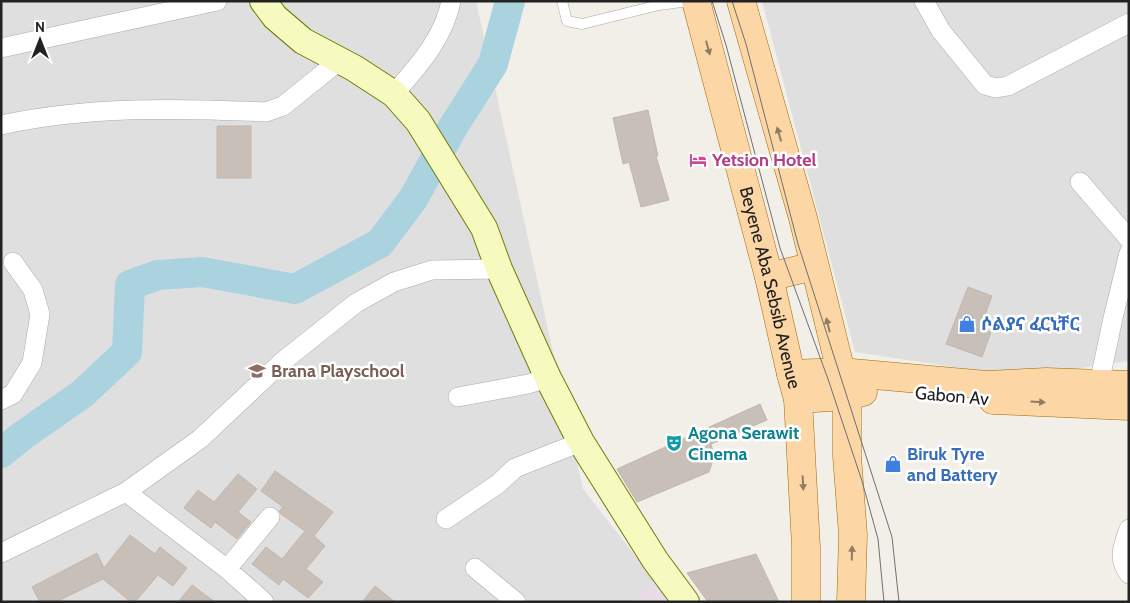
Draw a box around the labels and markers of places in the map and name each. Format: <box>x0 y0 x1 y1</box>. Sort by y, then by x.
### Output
place label: Yetsion Hotel <box>711 149 817 171</box>
hotel icon: Yetsion Hotel <box>688 150 708 170</box>
place label: ሶልያና ፈርኒቸር <box>981 313 1079 335</box>
shop icon: ሶልያና ፈርኒቸር <box>957 314 977 334</box>
place label: Brana Playschool <box>271 360 405 382</box>
school or university icon: Brana Playschool <box>247 361 267 381</box>
place label: Agona Serawit Cinema <box>688 422 799 465</box>
theatre icon: Agona Serawit Cinema <box>664 433 684 453</box>
place label: Biruk Tyre and Battery <box>907 443 998 486</box>
shop icon: Biruk Tyre and Battery <box>883 454 903 474</box>

